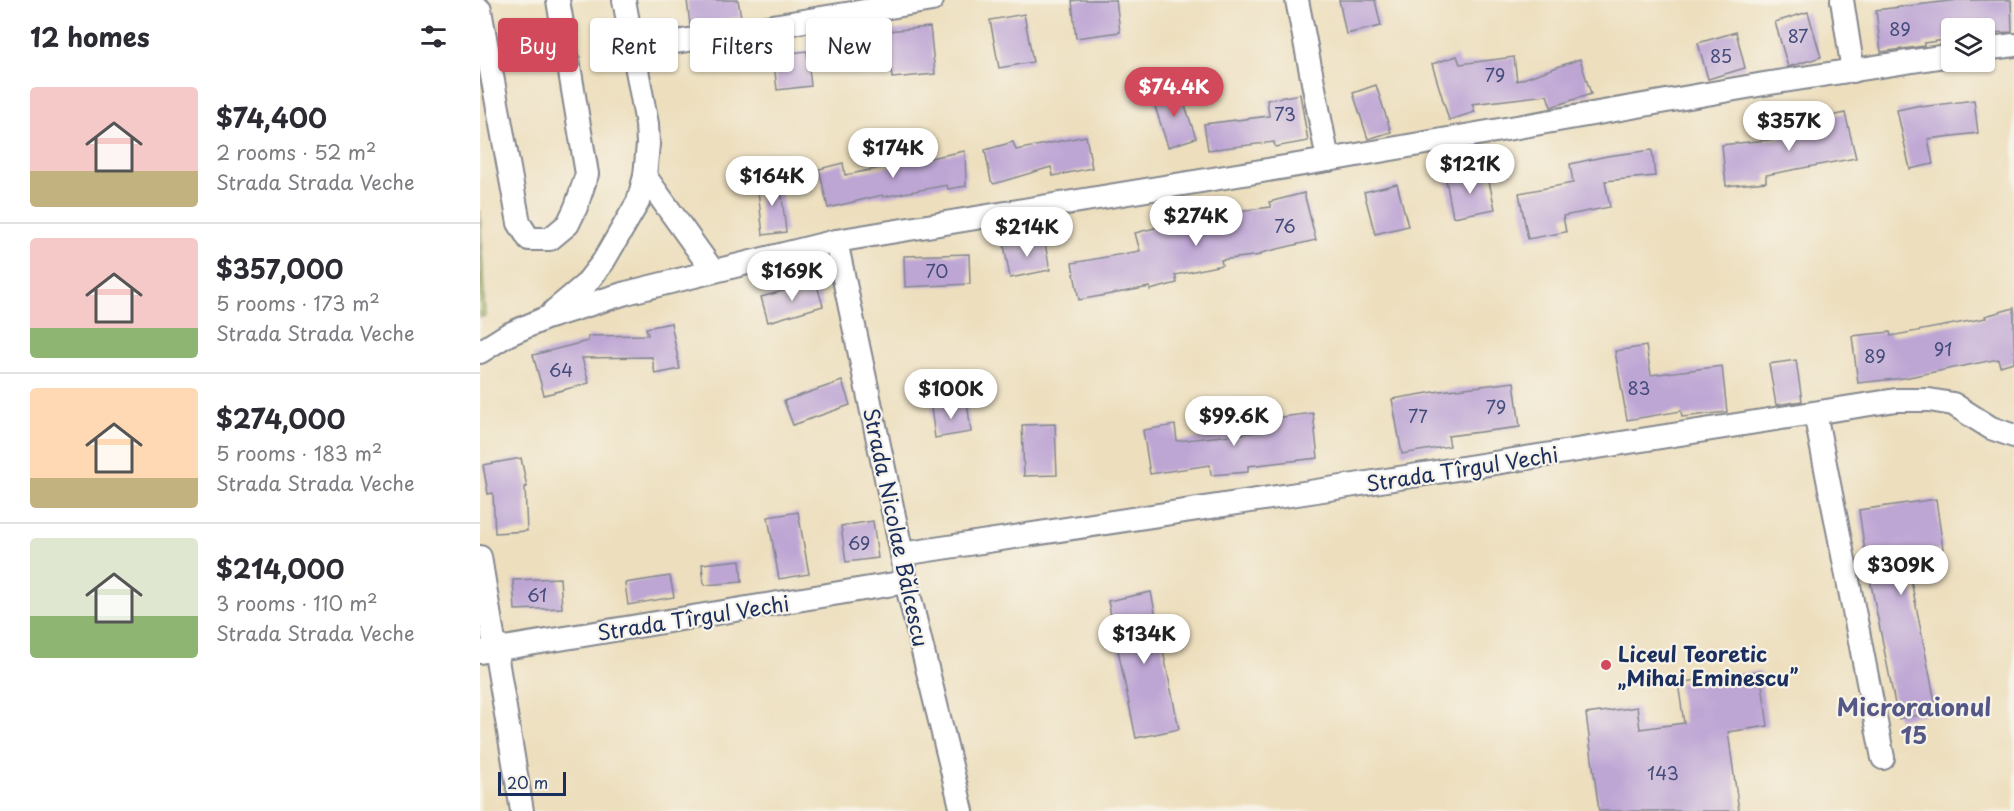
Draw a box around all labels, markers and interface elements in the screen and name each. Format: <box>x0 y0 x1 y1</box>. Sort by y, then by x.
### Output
house number: 89 <box>1889 15 1911 42</box>
text: 12 homes <box>30 17 150 56</box>
chip: Buy <box>498 18 578 72</box>
chip: Rent <box>590 18 678 72</box>
chip: Filters <box>690 18 794 72</box>
chip: New <box>806 18 892 72</box>
map controls <box>1941 18 1995 72</box>
button: layers <box>1941 18 1995 72</box>
icon: filters <box>417 20 450 53</box>
house number: 87 <box>1788 22 1808 49</box>
house number: 85 <box>1710 42 1732 69</box>
house number: 79 <box>1485 61 1505 88</box>
pin: $74.4K <box>1125 67 1223 118</box>
text: $74.4K <box>1139 71 1209 101</box>
text: $74,400 <box>216 98 327 137</box>
house number: 73 <box>1274 100 1296 127</box>
pin: $357K <box>1747 101 1831 152</box>
text: $357K <box>1757 105 1821 135</box>
icon: home <box>78 111 150 183</box>
pin: $174K <box>851 128 935 179</box>
text: $174K <box>862 132 924 162</box>
text: 2 rooms · 52 m² <box>216 137 376 167</box>
pin: $121K <box>1428 144 1512 195</box>
text: $121K <box>1440 148 1500 178</box>
pin: $164K <box>730 156 814 207</box>
text: $164K <box>740 160 804 190</box>
text: Strada Strada Veche <box>216 167 415 197</box>
pin: $274K <box>1154 196 1238 247</box>
text: $274K <box>1164 200 1228 230</box>
pin: $214K <box>985 207 1069 258</box>
text: $214K <box>995 211 1059 241</box>
house number: 76 <box>1274 212 1296 239</box>
text: $357,000 <box>216 249 344 288</box>
pin: $169K <box>750 251 834 302</box>
text: $169K <box>761 255 823 285</box>
house number: 70 <box>926 257 948 284</box>
icon: home <box>78 262 150 334</box>
text: 5 rooms · 173 m² <box>216 288 380 318</box>
text: Strada Strada Veche <box>216 318 415 348</box>
house number: 91 <box>1934 335 1952 362</box>
house number: 89 <box>1864 342 1886 369</box>
house number: 64 <box>549 356 573 383</box>
pin: $100K <box>909 369 993 420</box>
text: $100K <box>918 373 984 403</box>
house number: 83 <box>1628 374 1650 401</box>
house number: 79 <box>1486 393 1506 420</box>
pin: $99.6K <box>1185 396 1283 447</box>
text: $274,000 <box>216 399 345 438</box>
text: $99.6K <box>1199 400 1269 430</box>
house number: 77 <box>1408 402 1428 429</box>
street label: Strada Nicolae Bălcescu <box>856 404 938 650</box>
icon: home <box>78 412 150 484</box>
street label: Strada Tîrgul Vechi <box>1364 437 1560 499</box>
text: 5 rooms · 183 m² <box>216 438 382 468</box>
text: Strada Strada Veche <box>216 468 415 498</box>
house number: 69 <box>848 529 870 556</box>
pin: $309K <box>1859 545 1943 596</box>
text: $214,000 <box>216 549 344 588</box>
text: $309K <box>1867 549 1935 579</box>
icon: home <box>78 562 150 634</box>
house number: 61 <box>527 581 547 608</box>
street label: Strada Tîrgul Vechi <box>595 586 791 648</box>
text: 3 rooms · 110 m² <box>216 588 378 618</box>
pin: $134K <box>1102 614 1186 665</box>
text: Strada Strada Veche <box>216 618 415 648</box>
text: $134K <box>1112 618 1176 648</box>
place label: Liceul Teoretic „Mihai Eminescu” <box>1618 637 1799 693</box>
marker: Liceul Teoretic „Mihai Eminescu” <box>1599 658 1613 672</box>
district label: Microraionul 15 <box>1837 688 1991 752</box>
house number: 143 <box>1647 759 1679 786</box>
scale bar <box>498 769 566 796</box>
text: 20 m <box>507 770 548 794</box>

